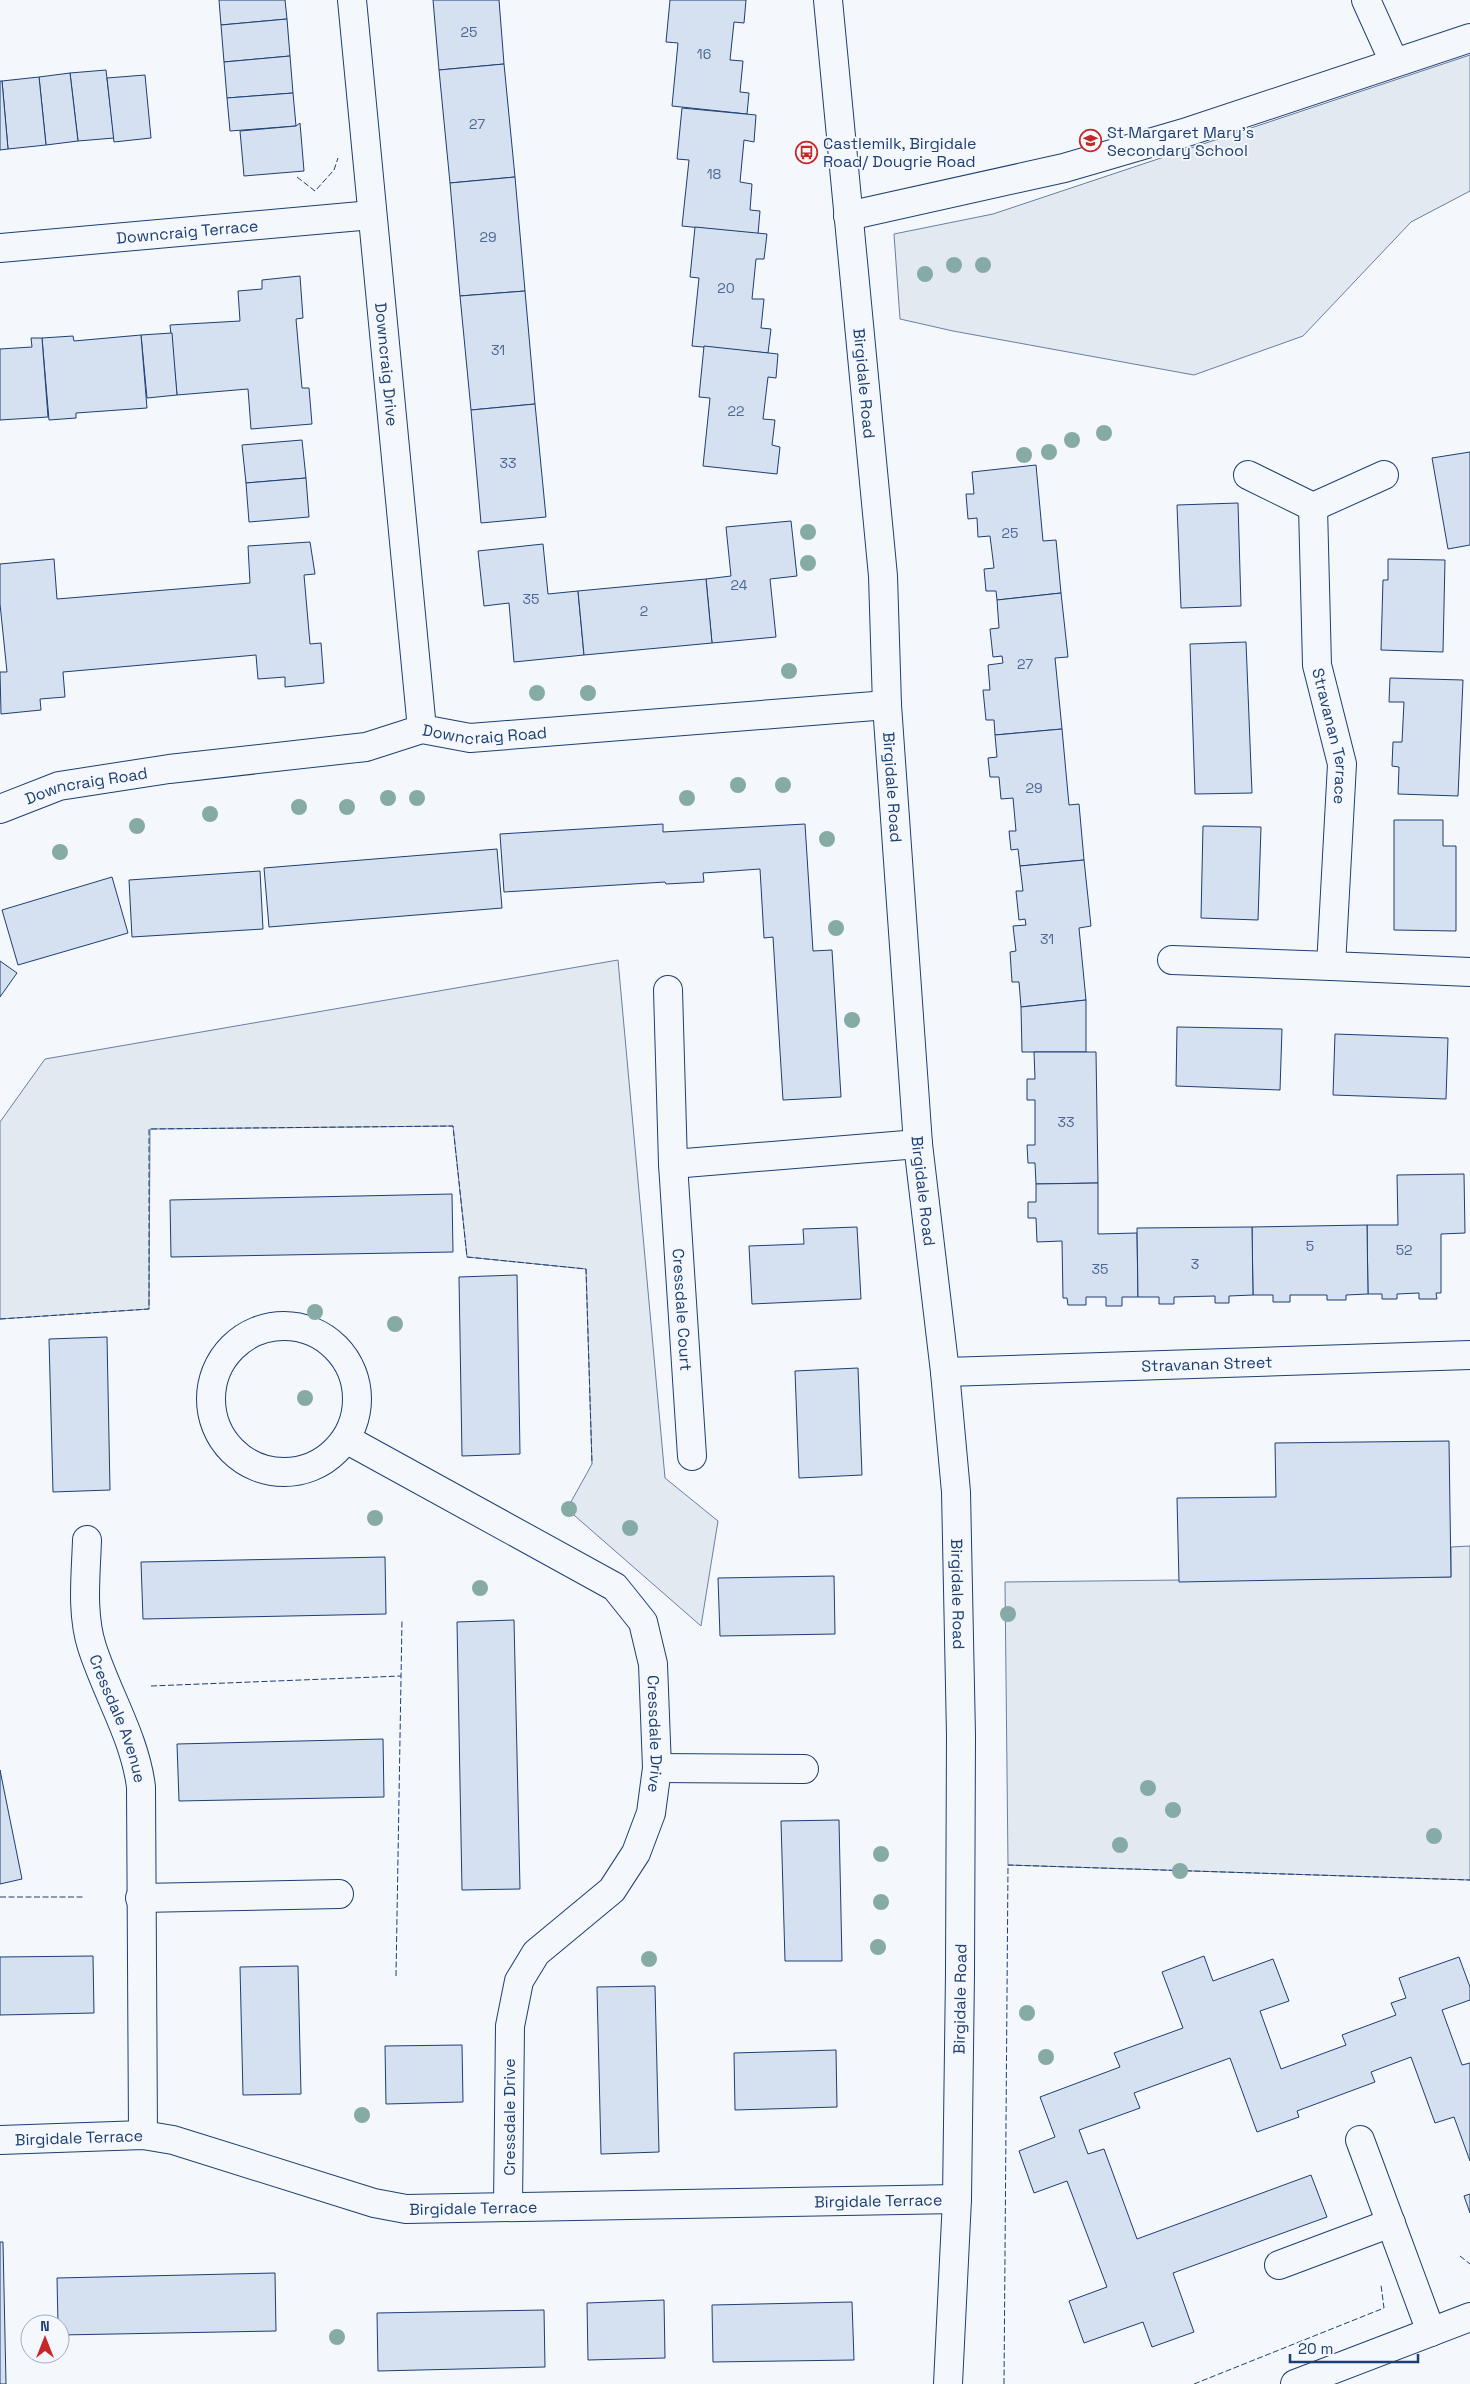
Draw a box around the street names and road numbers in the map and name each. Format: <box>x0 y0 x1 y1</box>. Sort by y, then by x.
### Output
street label: Downcraig Terrace <box>115 215 259 248</box>
street label: Downcraig Drive <box>371 301 403 427</box>
street label: Birgidale Road <box>849 327 880 439</box>
street label: Stravanan Terrace <box>1308 666 1352 805</box>
street label: Downcraig Road <box>421 719 548 749</box>
street label: Birgidale Road <box>878 731 907 843</box>
street label: Downcraig Road <box>22 762 149 809</box>
street label: Birgidale Road <box>907 1135 940 1247</box>
street label: Cressdale Court <box>668 1248 697 1372</box>
street label: Stravanan Street <box>1141 1351 1273 1376</box>
street label: Birgidale Road <box>946 1539 970 1650</box>
street label: Cressdale Avenue <box>85 1651 151 1784</box>
street label: Cressdale Drive <box>643 1675 668 1794</box>
street label: Birgidale Road <box>949 1943 971 2055</box>
street label: Cressdale Drive <box>499 2058 520 2176</box>
street label: Birgidale Terrace <box>15 2125 143 2150</box>
street label: Birgidale Terrace <box>814 2189 943 2212</box>
street label: Birgidale Terrace <box>409 2196 538 2219</box>

